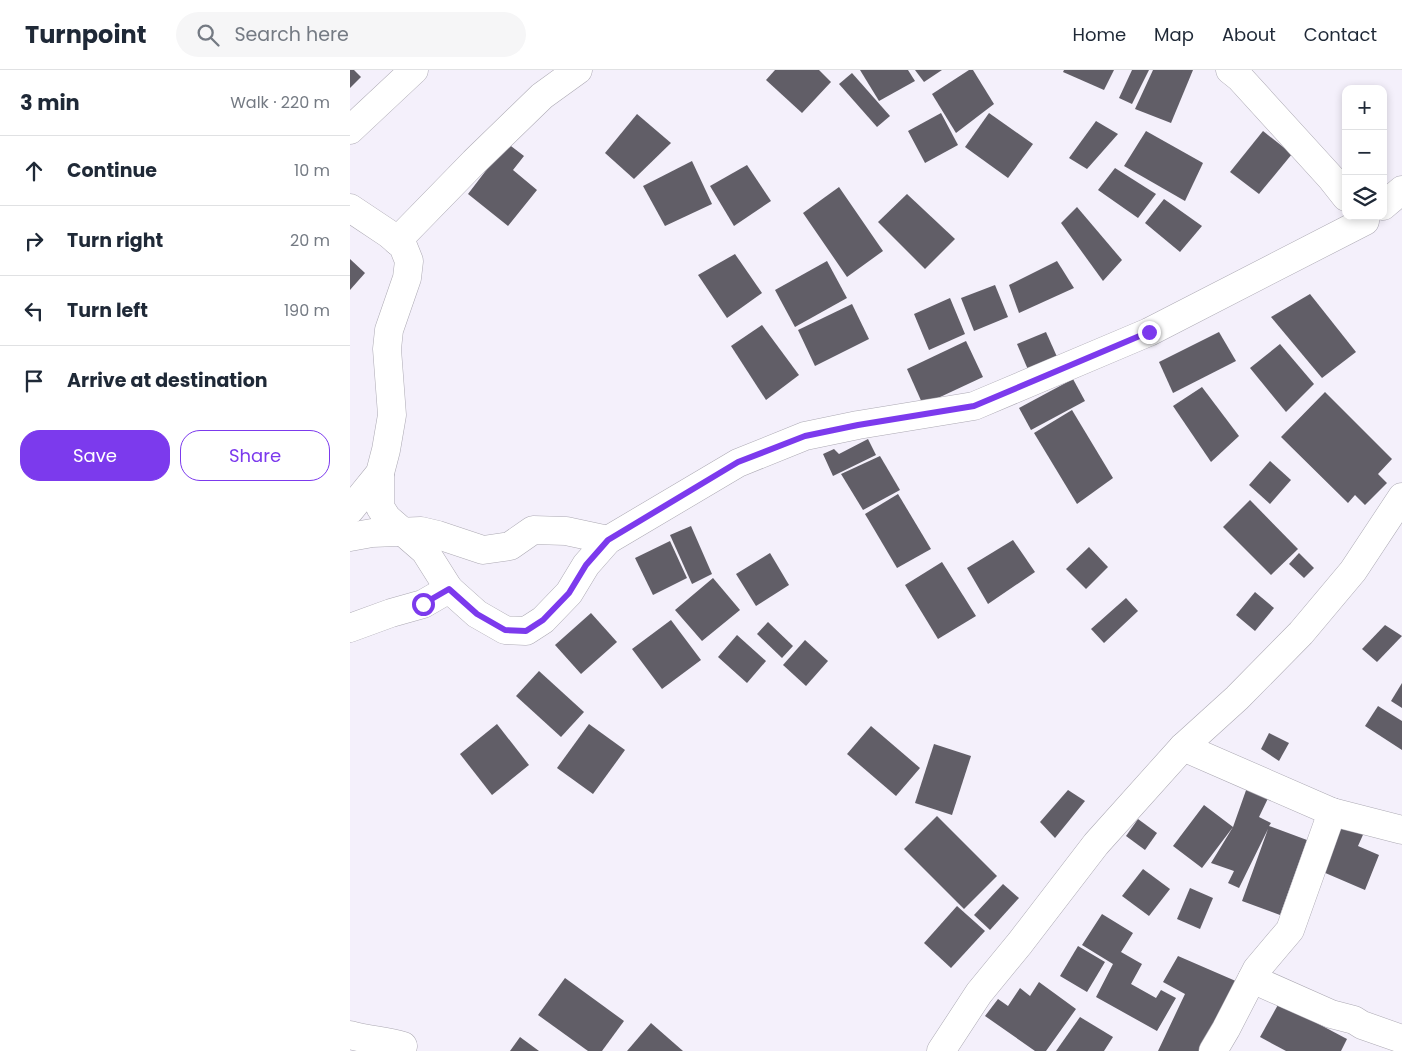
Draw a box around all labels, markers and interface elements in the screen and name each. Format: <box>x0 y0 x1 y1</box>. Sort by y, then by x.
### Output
search box <box>176 12 526 57</box>
text: Turnpoint <box>25 18 146 51</box>
icon: search <box>194 21 222 49</box>
text: Search here <box>234 21 349 48</box>
text: Home <box>1072 22 1126 47</box>
text: Map <box>1154 22 1194 47</box>
text: About <box>1222 22 1276 47</box>
text: Contact <box>1304 22 1377 47</box>
map controls <box>1342 85 1387 220</box>
button: + <box>1342 85 1387 130</box>
text: 3 min <box>20 88 80 117</box>
text: Walk · 220 m <box>230 91 330 114</box>
button: − <box>1342 130 1387 175</box>
icon: ahead <box>20 157 48 185</box>
text: Continue <box>67 157 157 184</box>
text: 10 m <box>294 159 330 182</box>
button: layers <box>1342 175 1387 220</box>
icon: right <box>20 227 48 255</box>
text: Turn right <box>67 227 163 254</box>
text: 20 m <box>290 229 330 252</box>
icon: left <box>20 297 48 325</box>
text: Turn left <box>67 297 148 324</box>
text: 190 m <box>284 299 330 322</box>
route end <box>1138 321 1161 344</box>
icon: arrive <box>20 367 48 395</box>
text: Arrive at destination <box>67 367 268 394</box>
button: Save <box>20 430 170 481</box>
button: Share <box>180 430 330 481</box>
route start <box>412 593 435 616</box>

